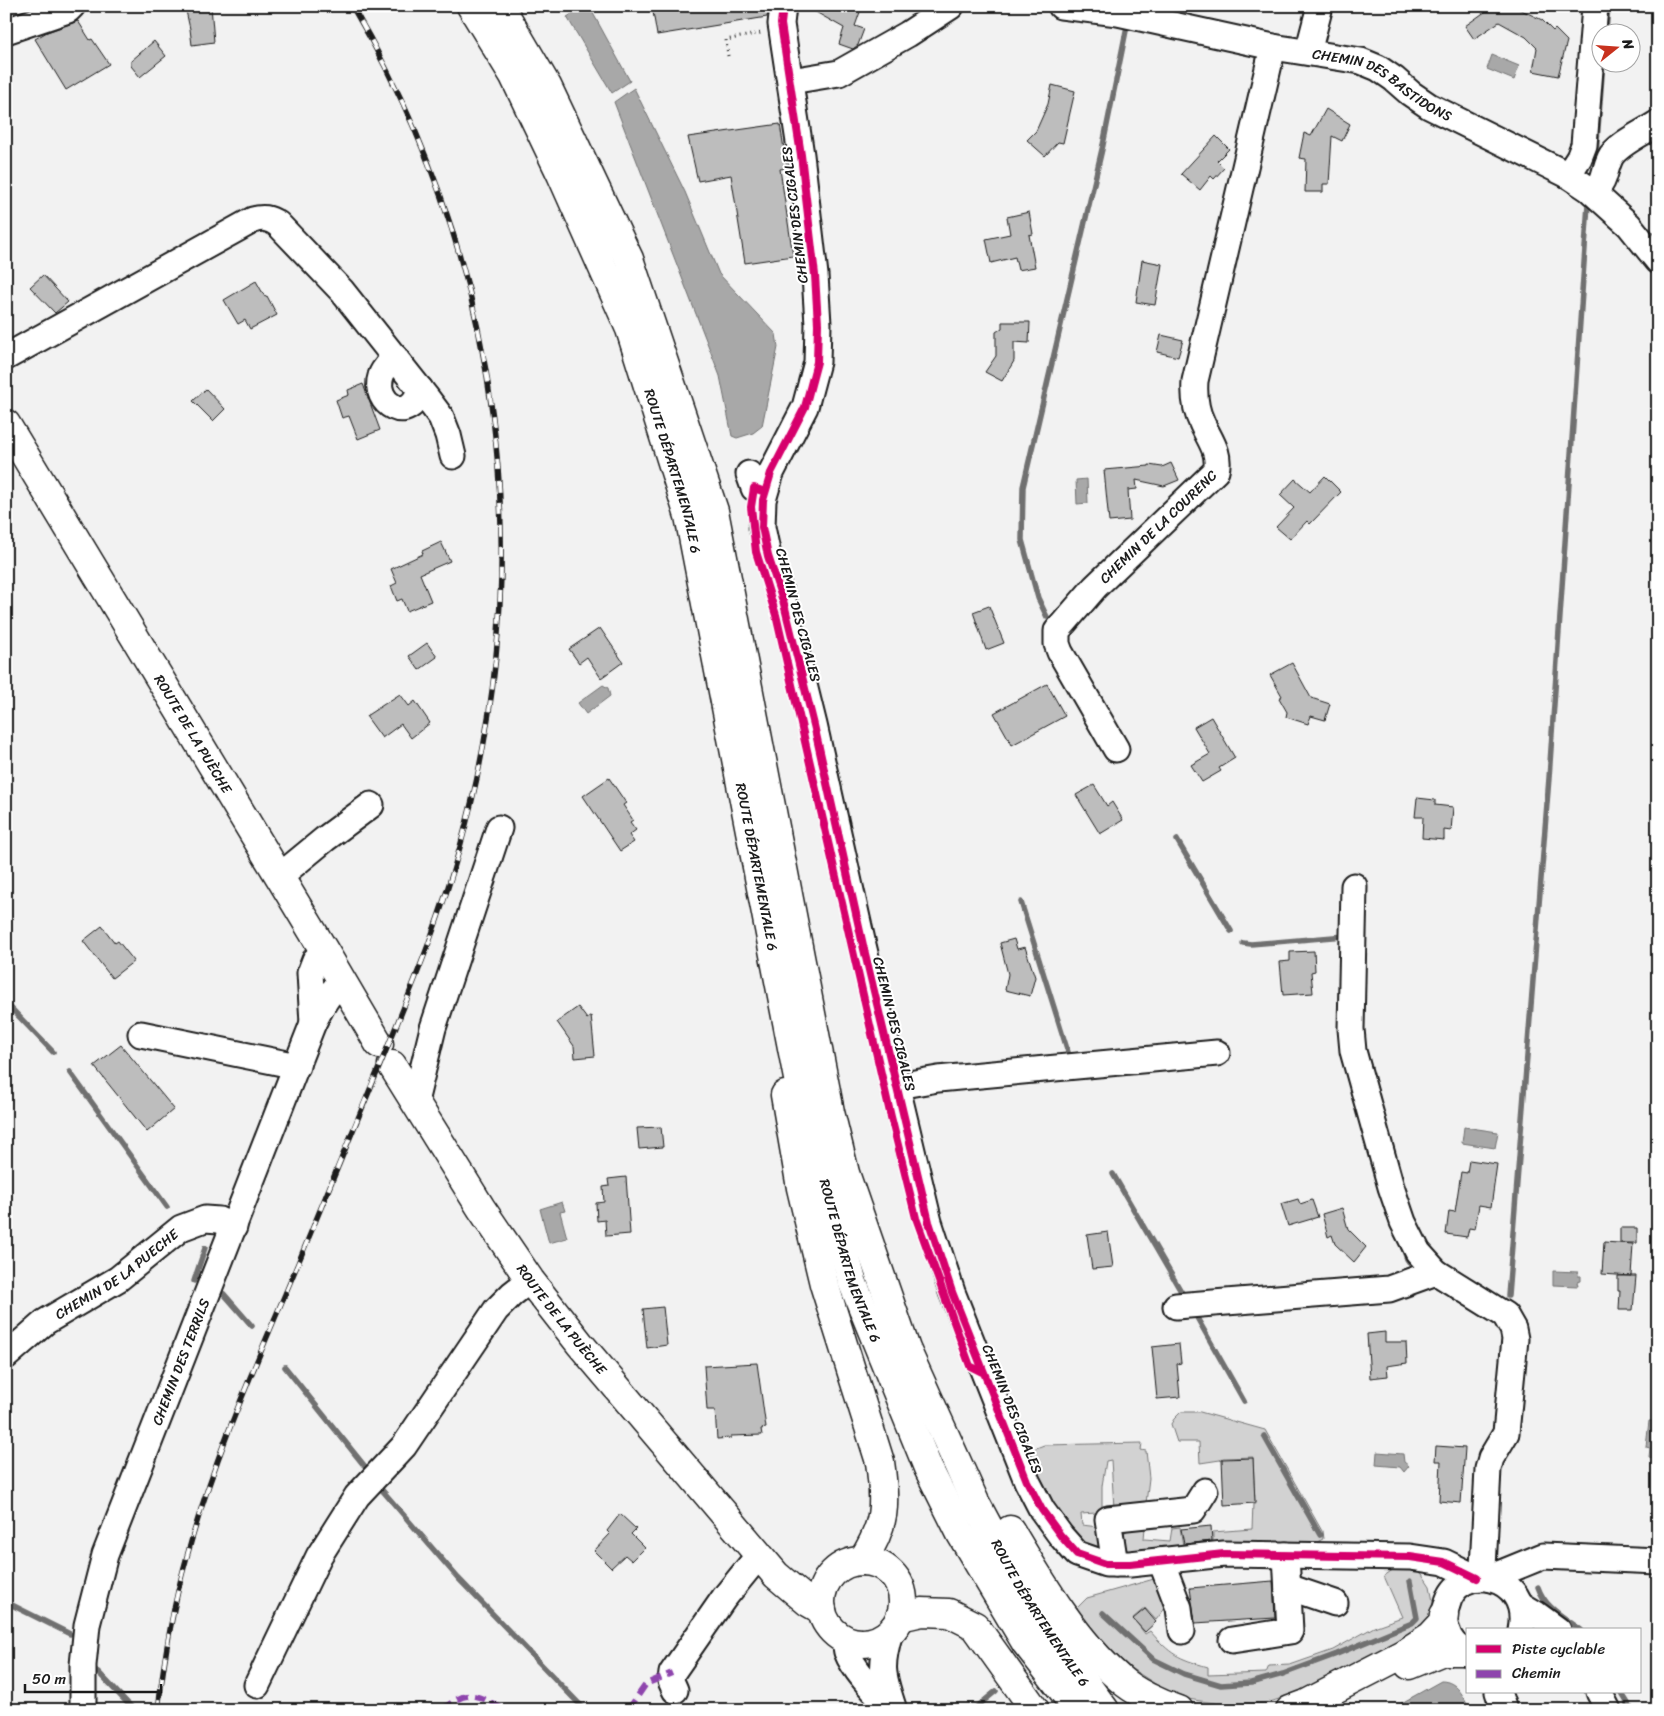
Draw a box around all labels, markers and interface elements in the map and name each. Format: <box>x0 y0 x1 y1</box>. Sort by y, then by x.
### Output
north arrow <box>1592 22 1642 72</box>
text: N <box>1614 35 1641 53</box>
street label: CHEMIN DES BASTIDONS <box>1311 41 1457 128</box>
street label: CHEMIN DES CIGALES <box>774 145 816 285</box>
street label: ROUTE DÉPARTEMENTALE 6 <box>637 385 708 556</box>
street label: CHEMIN DE LA COURENC <box>1093 463 1223 590</box>
street label: CHEMIN DES CIGALES <box>768 545 828 685</box>
street label: ROUTE DE LA PUÈCHE <box>147 669 240 799</box>
street label: ROUTE DÉPARTEMENTALE 6 <box>728 781 786 953</box>
street label: CHEMIN DES CIGALES <box>865 954 923 1094</box>
street label: ROUTE DÉPARTEMENTALE 6 <box>812 1176 888 1346</box>
street label: CHEMIN DE LA PUECHE <box>50 1221 185 1326</box>
street label: ROUTE DE LA PUÈCHE <box>510 1259 614 1381</box>
street label: CHEMIN DES TERRILS <box>144 1294 217 1429</box>
street label: CHEMIN DES CIGALES <box>975 1340 1049 1478</box>
street label: ROUTE DÉPARTEMENTALE 6 <box>984 1534 1096 1692</box>
legend <box>1466 1628 1642 1694</box>
text: Piste cyclable <box>1512 1636 1605 1662</box>
text: Chemin <box>1512 1660 1561 1686</box>
scale bar <box>25 1661 161 1693</box>
text: 50 m <box>32 1666 67 1692</box>

